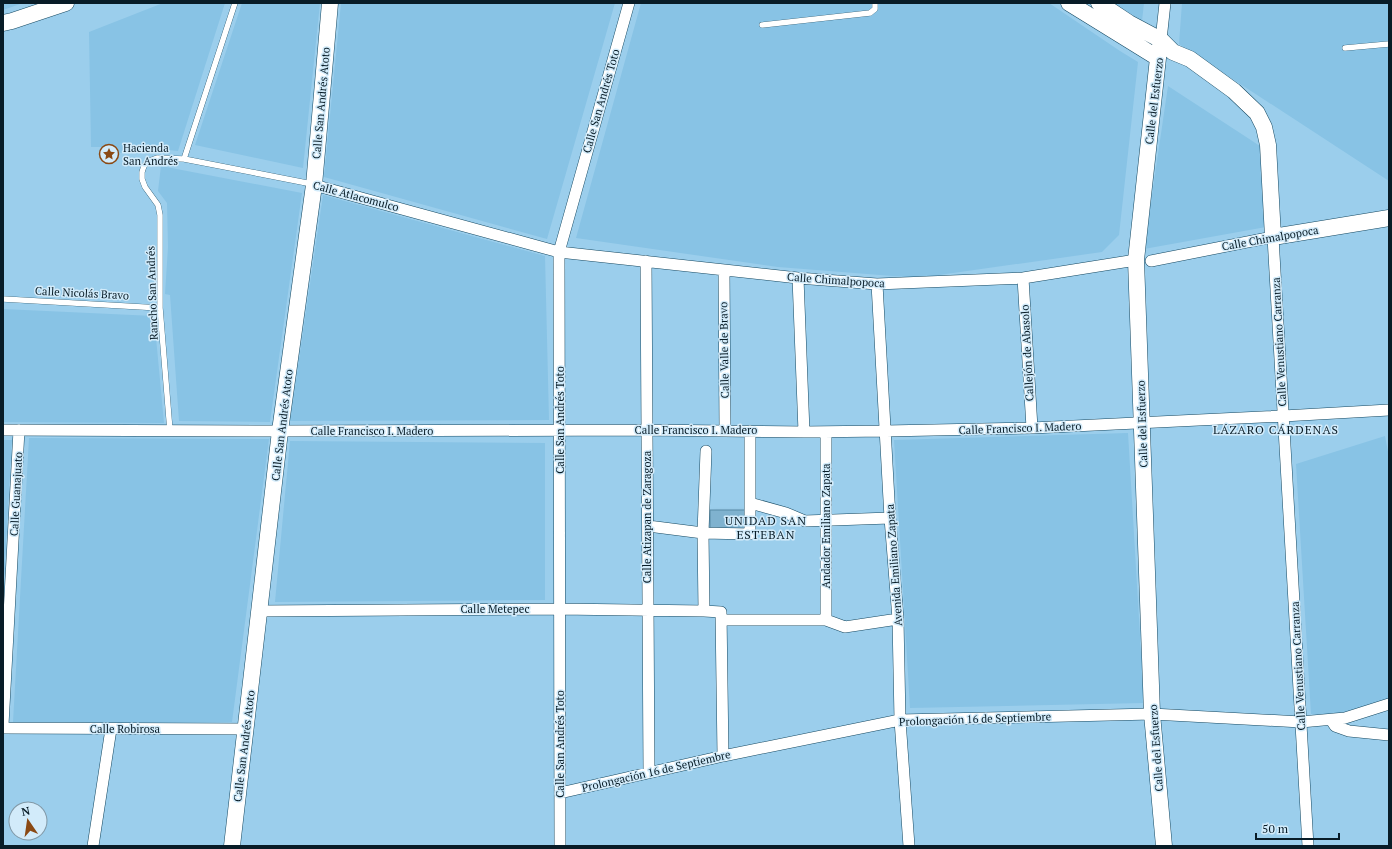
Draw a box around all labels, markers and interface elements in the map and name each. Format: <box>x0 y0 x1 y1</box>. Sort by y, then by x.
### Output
street label: Calle San Andrés Atoto <box>309 46 333 160</box>
street label: Calle San Andrés Toto <box>579 47 623 155</box>
street label: Calle del Esfuerzo <box>1142 57 1166 145</box>
place label: Hacienda San Andrés <box>123 141 178 168</box>
place icon: Hacienda San Andrés <box>98 143 120 165</box>
street label: Calle Atlacomulco <box>312 178 400 214</box>
street label: Calle Chimalpopoca <box>1221 223 1320 253</box>
street label: Rancho San Andrés <box>143 245 161 340</box>
street label: Calle Chimalpopoca <box>787 270 886 290</box>
street label: Calle Venustiano Carranza <box>1269 277 1289 407</box>
street label: Calle Nicolás Bravo <box>35 284 129 302</box>
street label: Calle Valle de Bravo <box>716 302 732 398</box>
street label: Callejón de Abasolo <box>1017 304 1037 402</box>
street label: Calle San Andrés Toto <box>553 366 567 474</box>
street label: Calle San Andrés Atoto <box>268 368 296 482</box>
street label: Calle del Esfuerzo <box>1133 380 1151 468</box>
street label: Calle Francisco I. Madero <box>958 419 1082 437</box>
district label: LÁZARO CÁRDENAS <box>1213 422 1339 437</box>
street label: Calle Francisco I. Madero <box>635 423 757 437</box>
street label: Calle Francisco I. Madero <box>311 424 433 438</box>
street label: Calle Atizapan de Zaragoza <box>640 450 654 583</box>
street label: Calle Guanajuato <box>7 452 25 536</box>
street label: Andador Emiliano Zapata <box>819 463 833 589</box>
street label: Avenida Emiliano Zapata <box>883 503 905 626</box>
district label: UNIDAD SAN ESTEBAN <box>725 513 807 542</box>
street label: Calle Venustiano Carranza <box>1288 601 1308 731</box>
street label: Calle Metepec <box>460 602 530 616</box>
street label: Calle San Andrés Atoto <box>230 689 258 803</box>
street label: Calle San Andrés Toto <box>553 690 567 798</box>
street label: Calle del Esfuerzo <box>1146 704 1166 792</box>
street label: Prolongación 16 de Septiembre <box>899 709 1052 729</box>
street label: Calle Robirosa <box>90 722 161 736</box>
street label: Prolongación 16 de Septiembre <box>580 747 732 795</box>
north arrow <box>8 801 48 841</box>
text: N <box>20 803 32 819</box>
scale bar <box>1256 815 1339 841</box>
text: 50 m <box>1262 821 1289 836</box>

